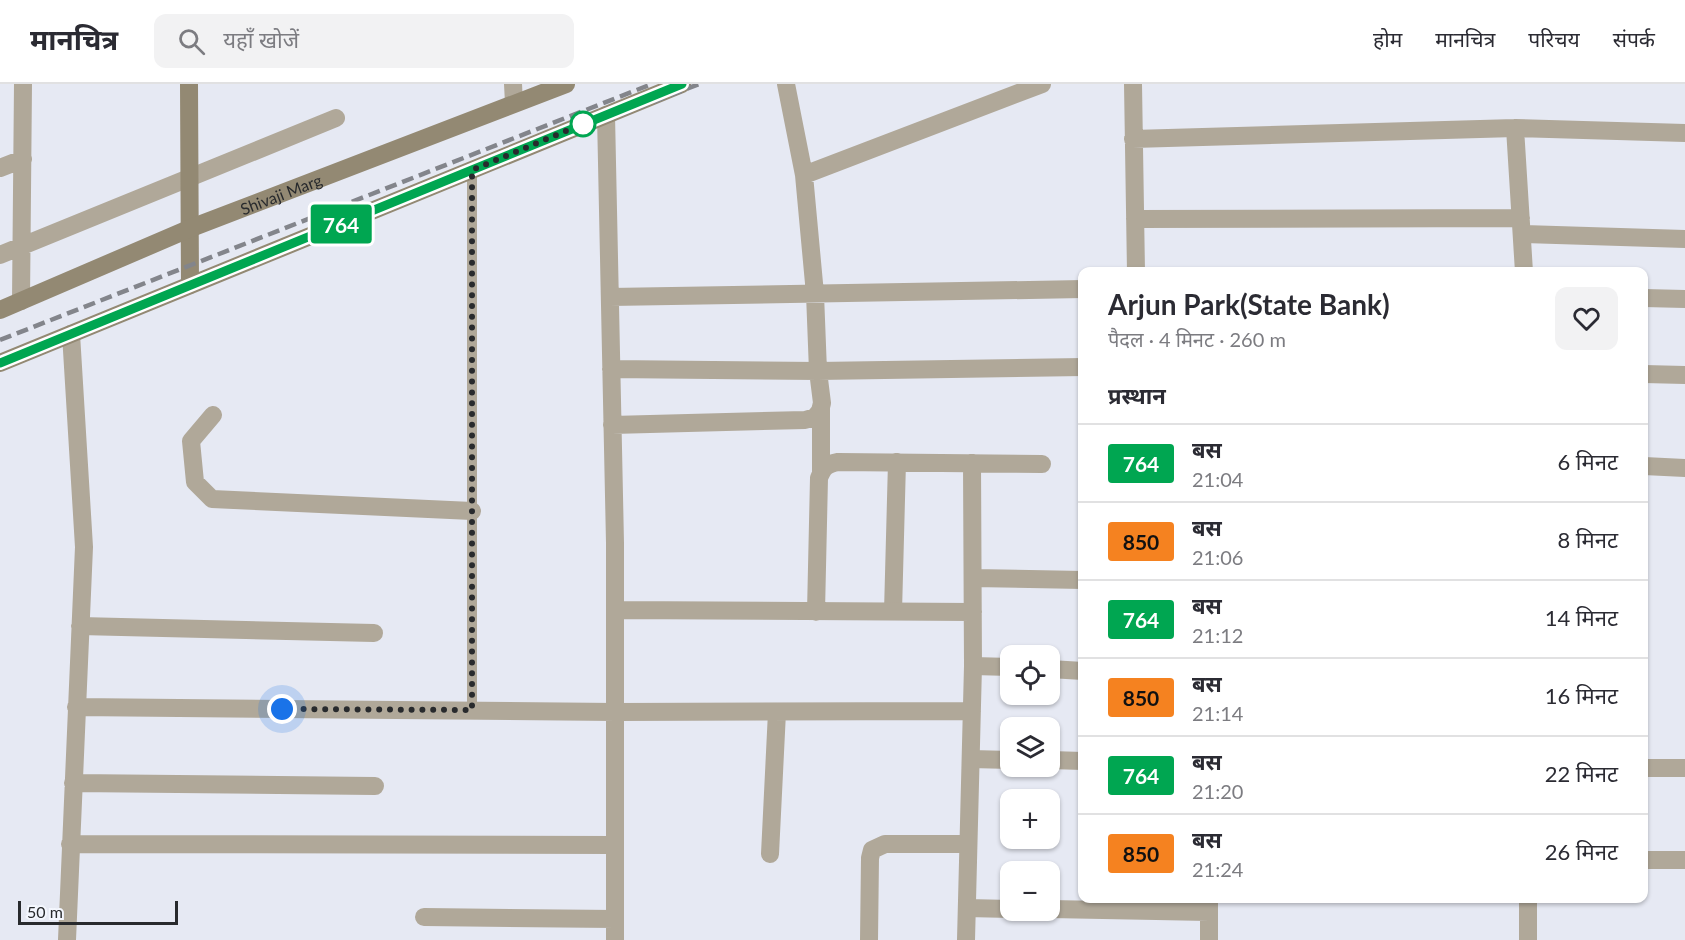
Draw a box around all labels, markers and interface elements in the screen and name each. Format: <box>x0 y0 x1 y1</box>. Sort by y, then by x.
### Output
search box <box>154 14 574 68</box>
text: मानचित्र <box>30 22 118 56</box>
icon: search <box>175 25 208 58</box>
text: यहाँ खोजें <box>223 26 299 53</box>
text: होम <box>1373 26 1402 51</box>
text: मानचित्र <box>1435 26 1495 51</box>
text: परिचय <box>1528 26 1580 51</box>
text: संपर्क <box>1613 26 1655 51</box>
unlabelled marker <box>570 111 596 137</box>
street label: Shivaji Marg <box>237 169 324 218</box>
line badge: 764 <box>306 204 376 244</box>
text: 764 <box>323 212 359 237</box>
text: Arjun Park(State Bank) <box>1108 287 1390 321</box>
button: heart <box>1555 287 1618 350</box>
text: पैदल · 4 मिनट · 260 m <box>1108 327 1286 351</box>
text: प्रस्थान <box>1108 382 1166 409</box>
text: बस <box>1192 436 1222 463</box>
text: 6 मिनट <box>1557 448 1618 475</box>
text: 764 <box>1123 451 1159 476</box>
text: 21:04 <box>1192 467 1243 491</box>
text: बस <box>1192 514 1222 541</box>
text: 8 मिनट <box>1557 526 1618 553</box>
text: 850 <box>1123 529 1159 554</box>
text: 21:06 <box>1192 545 1243 569</box>
text: बस <box>1192 592 1222 619</box>
text: 14 मिनट <box>1545 604 1618 631</box>
text: 764 <box>1123 607 1159 632</box>
text: 21:12 <box>1192 623 1243 647</box>
map controls <box>1000 645 1060 921</box>
button: locate <box>1000 645 1060 705</box>
text: बस <box>1192 670 1222 697</box>
text: 16 मिनट <box>1545 682 1618 709</box>
text: 850 <box>1123 685 1159 710</box>
your location <box>267 694 297 724</box>
text: 21:14 <box>1192 701 1243 725</box>
button: layers <box>1000 717 1060 777</box>
text: बस <box>1192 748 1222 775</box>
text: 22 मिनट <box>1545 760 1618 787</box>
text: 764 <box>1123 763 1159 788</box>
text: 21:20 <box>1192 779 1243 803</box>
button: + <box>1000 789 1060 849</box>
text: बस <box>1192 826 1222 853</box>
text: 26 मिनट <box>1545 838 1618 865</box>
text: 850 <box>1123 841 1159 866</box>
text: 21:24 <box>1192 857 1243 881</box>
button: − <box>1000 861 1060 921</box>
scale bar <box>18 898 178 926</box>
text: 50 m <box>27 902 63 921</box>

